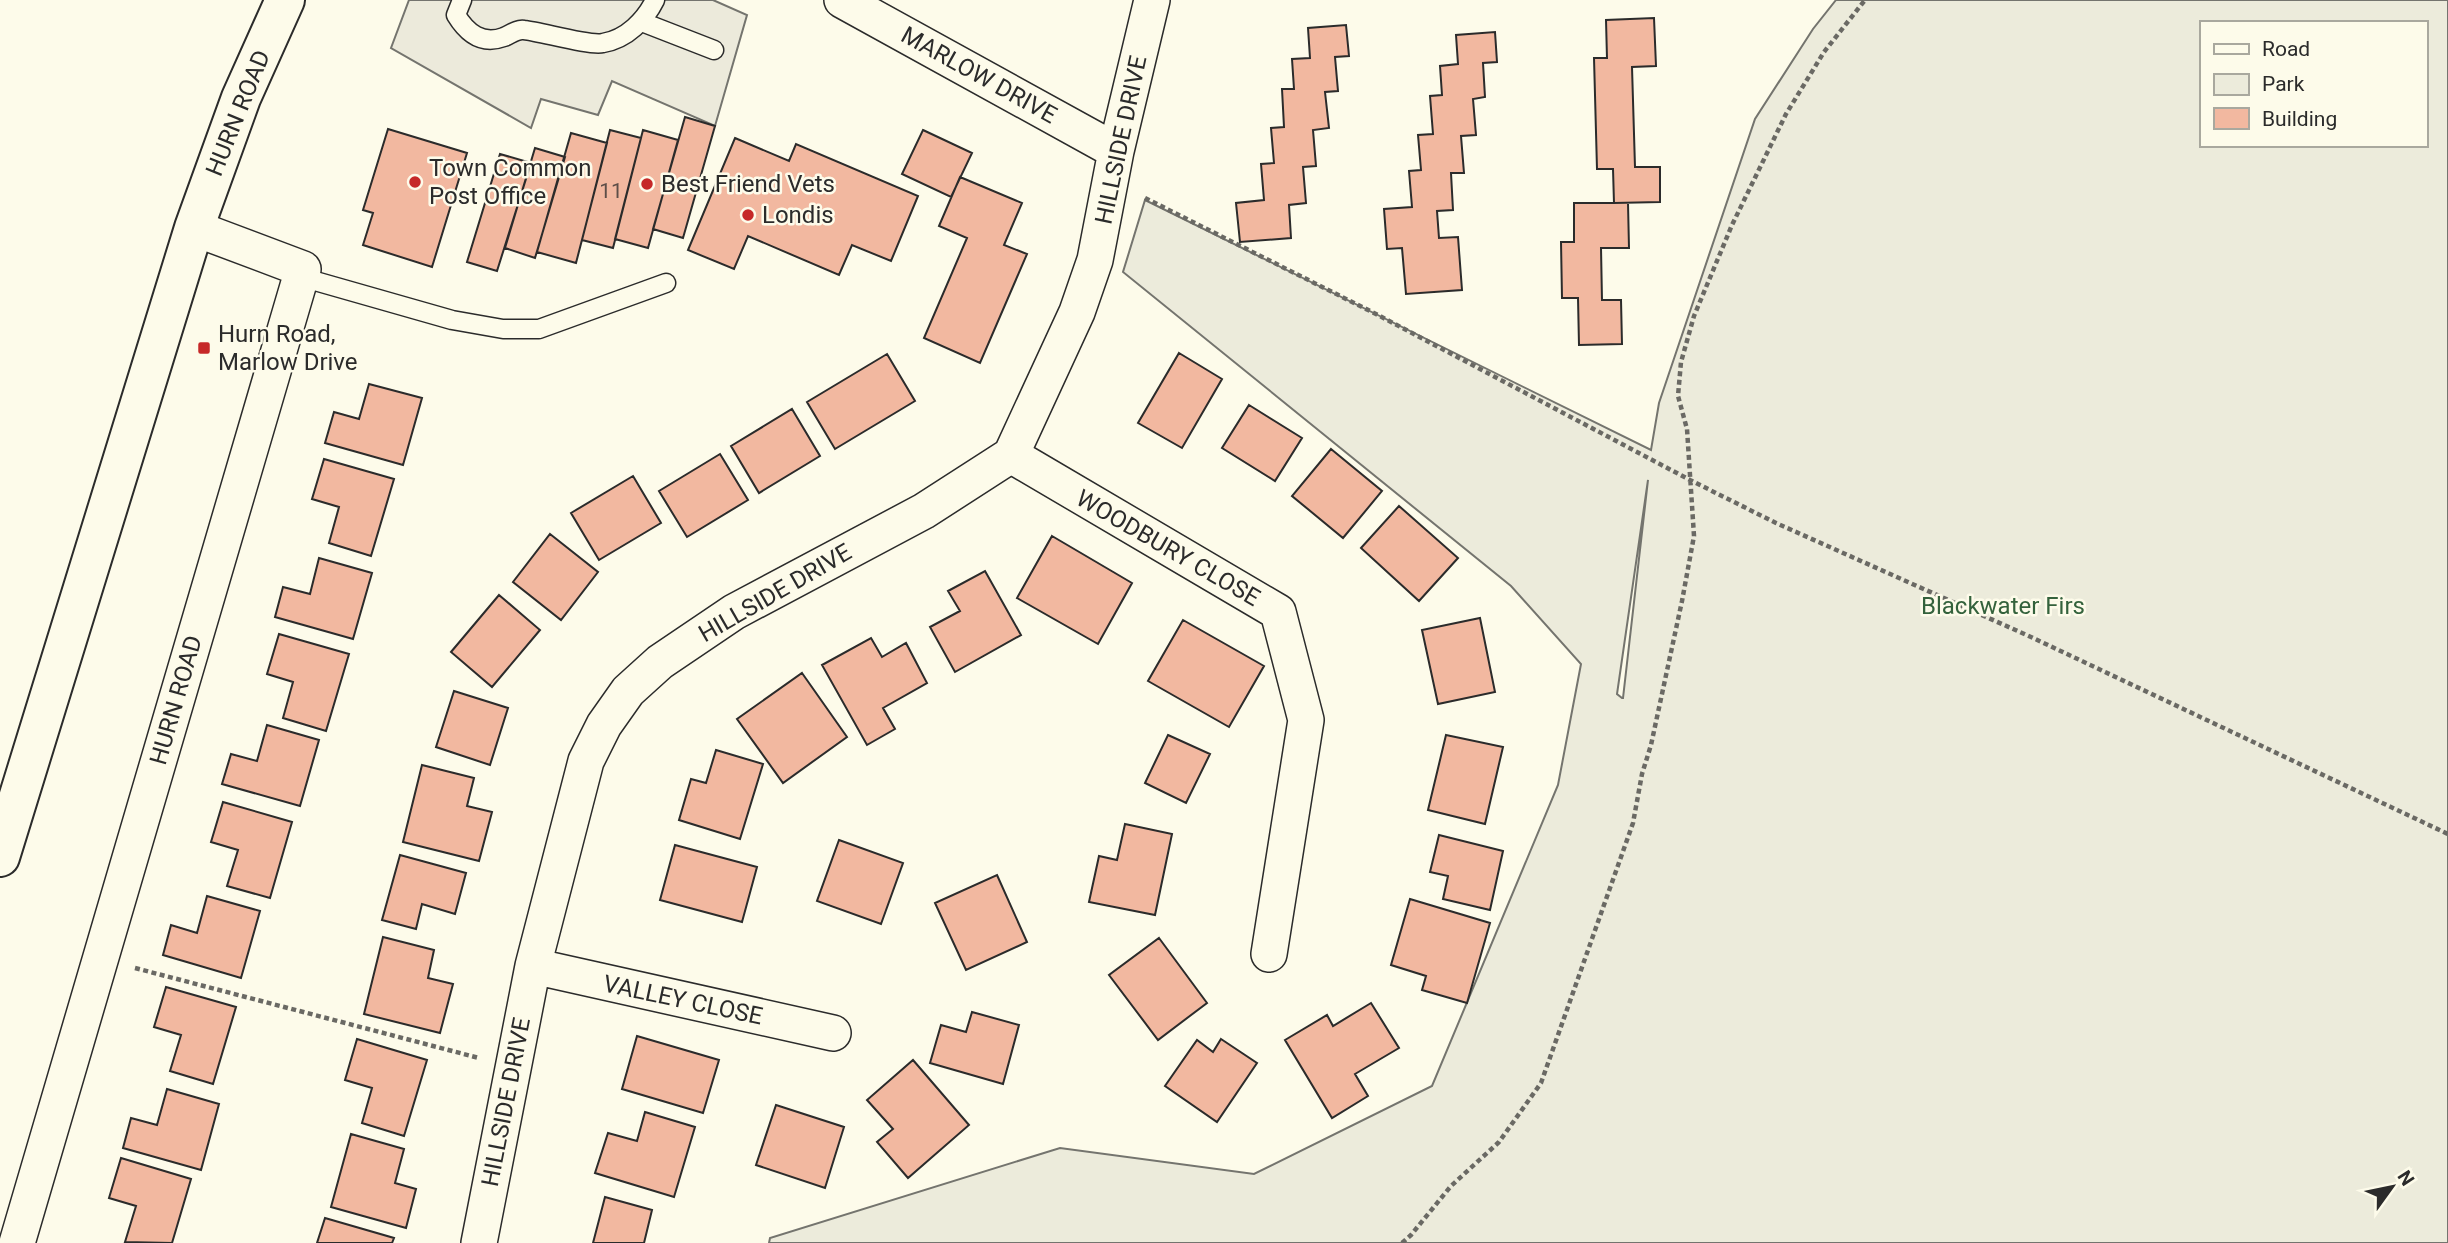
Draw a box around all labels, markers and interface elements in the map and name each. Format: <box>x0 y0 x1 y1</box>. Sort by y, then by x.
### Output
street label: MARLOW DRIVE <box>896 21 1062 129</box>
legend <box>2200 21 2427 147</box>
text: Road <box>2262 37 2310 61</box>
street label: HURN ROAD <box>200 46 276 180</box>
street label: HILLSIDE DRIVE <box>1089 53 1153 227</box>
text: Park <box>2262 72 2305 96</box>
text: Building <box>2262 107 2337 131</box>
place label: Town Common Post Office <box>429 154 591 210</box>
place label: Best Friend Vets <box>661 170 835 198</box>
marker: Town Common Post Office <box>407 174 423 190</box>
marker: Best Friend Vets <box>639 176 655 192</box>
house number: 11 <box>599 179 623 203</box>
place label: Londis <box>762 201 834 229</box>
marker: Londis <box>740 207 756 223</box>
place label: Hurn Road, Marlow Drive <box>218 320 358 376</box>
marker: Hurn Road, Marlow Drive <box>196 340 212 356</box>
street label: WOODBURY CLOSE <box>1071 484 1265 612</box>
street label: HILLSIDE DRIVE <box>694 538 856 648</box>
park label: Blackwater Firs <box>1921 592 2085 620</box>
street label: HURN ROAD <box>144 632 208 768</box>
street label: VALLEY CLOSE <box>601 969 765 1031</box>
street label: HILLSIDE DRIVE <box>476 1015 536 1189</box>
north arrow <box>2357 1152 2427 1222</box>
text: N <box>2393 1166 2419 1190</box>

